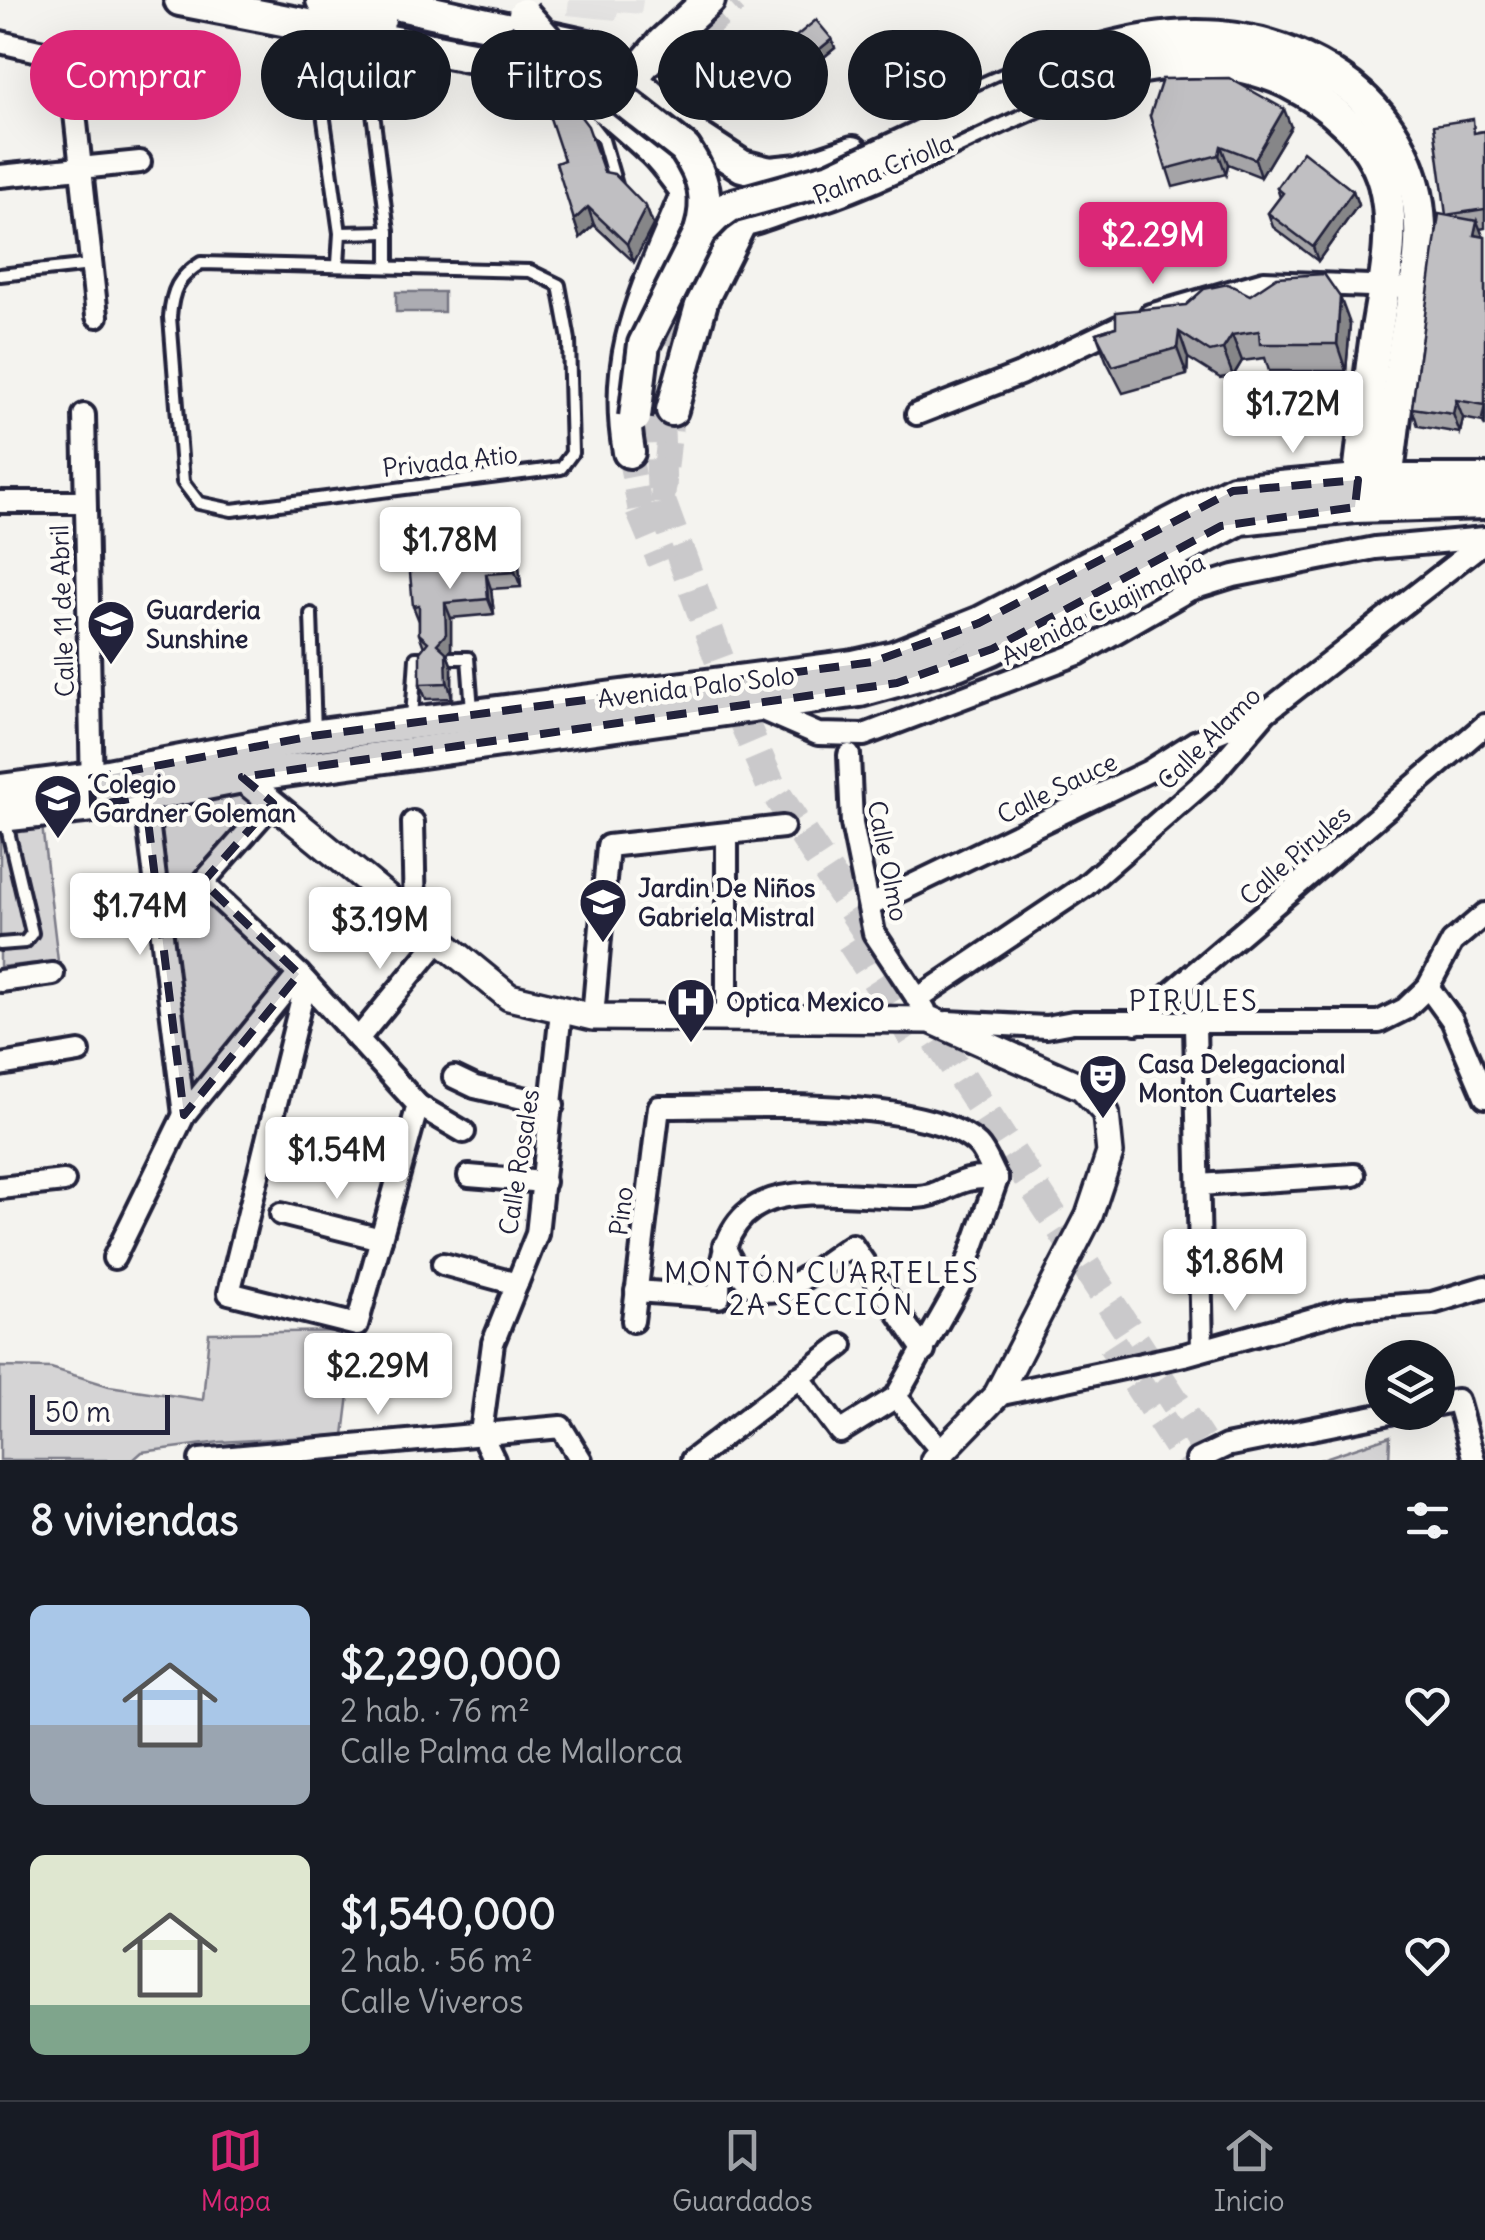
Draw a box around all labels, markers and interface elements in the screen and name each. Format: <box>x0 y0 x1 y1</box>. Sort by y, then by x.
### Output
chip: Comprar <box>30 30 241 120</box>
chip: Alquilar <box>261 30 451 120</box>
chip: Filtros <box>471 30 638 120</box>
chip: Nuevo <box>658 30 828 120</box>
chip: Piso <box>848 30 982 120</box>
chip: Casa <box>1002 30 1151 120</box>
street label: Palma Criolla <box>808 126 958 212</box>
pin: $2.29M <box>1072 202 1234 287</box>
text: $2.29M <box>1101 214 1205 255</box>
pin: $1.72M <box>1212 371 1374 456</box>
text: $1.72M <box>1245 383 1341 424</box>
street label: Privada Atio <box>381 438 519 484</box>
pin: $1.78M <box>369 507 531 592</box>
text: $1.78M <box>402 519 498 560</box>
street label: Calle 11 de Abril <box>43 524 81 698</box>
street label: Avenida Cuajimalpa <box>996 546 1210 672</box>
place label: Guarderia Sunshine <box>146 594 261 655</box>
school or university icon: Guarderia Sunshine <box>85 598 137 666</box>
street label: Avenida Palo Solo <box>596 659 796 715</box>
street label: Calle Alamo <box>1151 680 1267 796</box>
street label: Calle Sauce <box>992 745 1122 831</box>
place label: Colegio Gardner Goleman <box>93 768 296 829</box>
school or university icon: Colegio Gardner Goleman <box>32 772 84 840</box>
street label: Calle Olmo <box>861 798 915 924</box>
street label: Calle Pirules <box>1233 798 1357 912</box>
place label: Jardin De Niños Gabriela Mistral <box>638 872 815 933</box>
pin: $1.74M <box>59 873 221 958</box>
school or university icon: Jardin De Niños Gabriela Mistral <box>577 876 629 944</box>
text: $1.74M <box>92 885 188 926</box>
pin: $3.19M <box>299 887 461 972</box>
text: $3.19M <box>331 899 429 940</box>
hospital icon: Optica Mexico <box>665 976 717 1044</box>
district label: PIRULES <box>1129 983 1259 1019</box>
place label: Optica Mexico <box>726 986 884 1018</box>
place label: Casa Delegacional Monton Cuarteles <box>1138 1048 1345 1109</box>
theatre icon: Casa Delegacional Monton Cuarteles <box>1077 1052 1129 1120</box>
street label: Calle Rosales <box>492 1087 546 1237</box>
pin: $1.54M <box>256 1117 418 1202</box>
text: $1.54M <box>287 1129 387 1170</box>
street label: Pino <box>602 1185 640 1237</box>
pin: $1.86M <box>1154 1229 1316 1314</box>
text: $1.86M <box>1185 1241 1285 1282</box>
district label: MONTÓN CUARTELES 2A SECCIÓN <box>664 1254 980 1323</box>
pin: $2.29M <box>297 1333 459 1418</box>
map controls <box>1365 1340 1455 1430</box>
button: layers <box>1365 1340 1455 1430</box>
text: $2.29M <box>326 1345 430 1386</box>
scale bar <box>30 1390 170 1434</box>
text: 50 m <box>45 1394 111 1430</box>
icon: filters <box>1400 1493 1455 1548</box>
text: 8 viviendas <box>30 1494 239 1546</box>
text: $2,290,000 <box>340 1638 562 1690</box>
icon: home <box>110 1645 230 1765</box>
icon: heart <box>1400 1678 1455 1733</box>
text: 2 hab. · 76 m² <box>340 1690 530 1731</box>
text: Calle Palma de Mallorca <box>340 1731 683 1772</box>
text: $1,540,000 <box>340 1888 556 1940</box>
icon: home <box>110 1895 230 2015</box>
icon: heart <box>1400 1928 1455 1983</box>
text: 2 hab. · 56 m² <box>340 1940 533 1981</box>
text: Calle Viveros <box>340 1981 524 2022</box>
tab: Mapa <box>200 2123 271 2219</box>
tab: Guardados <box>672 2123 813 2219</box>
tab: Inicio <box>1214 2123 1284 2219</box>

